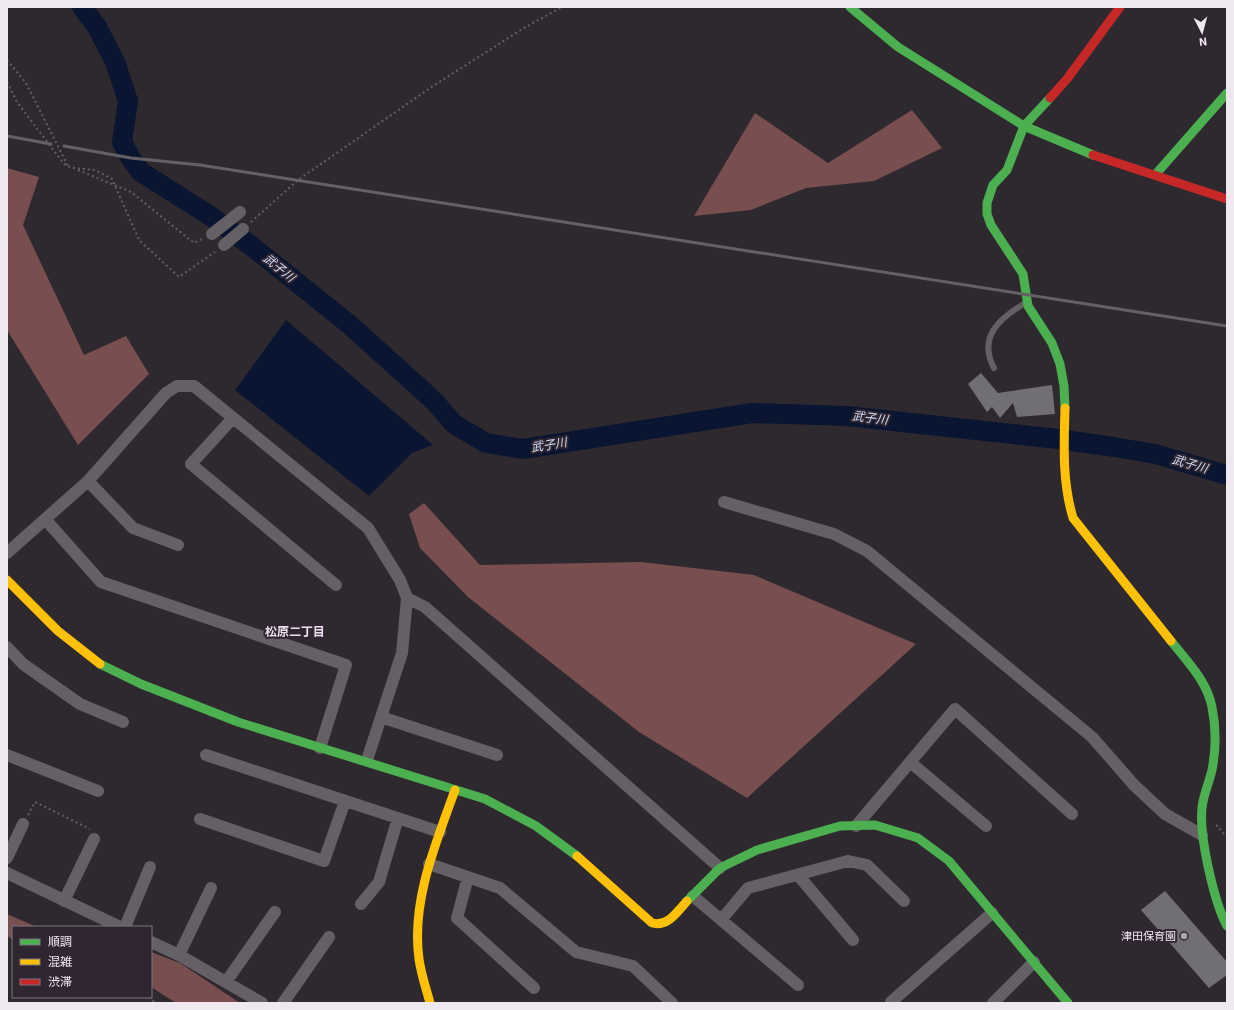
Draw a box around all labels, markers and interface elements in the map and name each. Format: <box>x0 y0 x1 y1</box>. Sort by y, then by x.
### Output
north arrow <box>1182 12 1222 52</box>
text: N <box>1198 35 1208 48</box>
water label: 武子川 <box>261 251 299 286</box>
water label: 武子川 <box>851 409 891 427</box>
water label: 武子川 <box>530 435 570 455</box>
water label: 武子川 <box>1171 452 1211 476</box>
district label: 松原二丁目 <box>265 625 325 639</box>
legend <box>12 926 152 998</box>
place label: 津田保育園 <box>1121 930 1176 943</box>
marker: 津田保育園 <box>1179 931 1189 941</box>
text: 順調 <box>48 935 72 949</box>
text: 混雑 <box>48 955 72 969</box>
text: 渋滞 <box>48 975 72 989</box>

